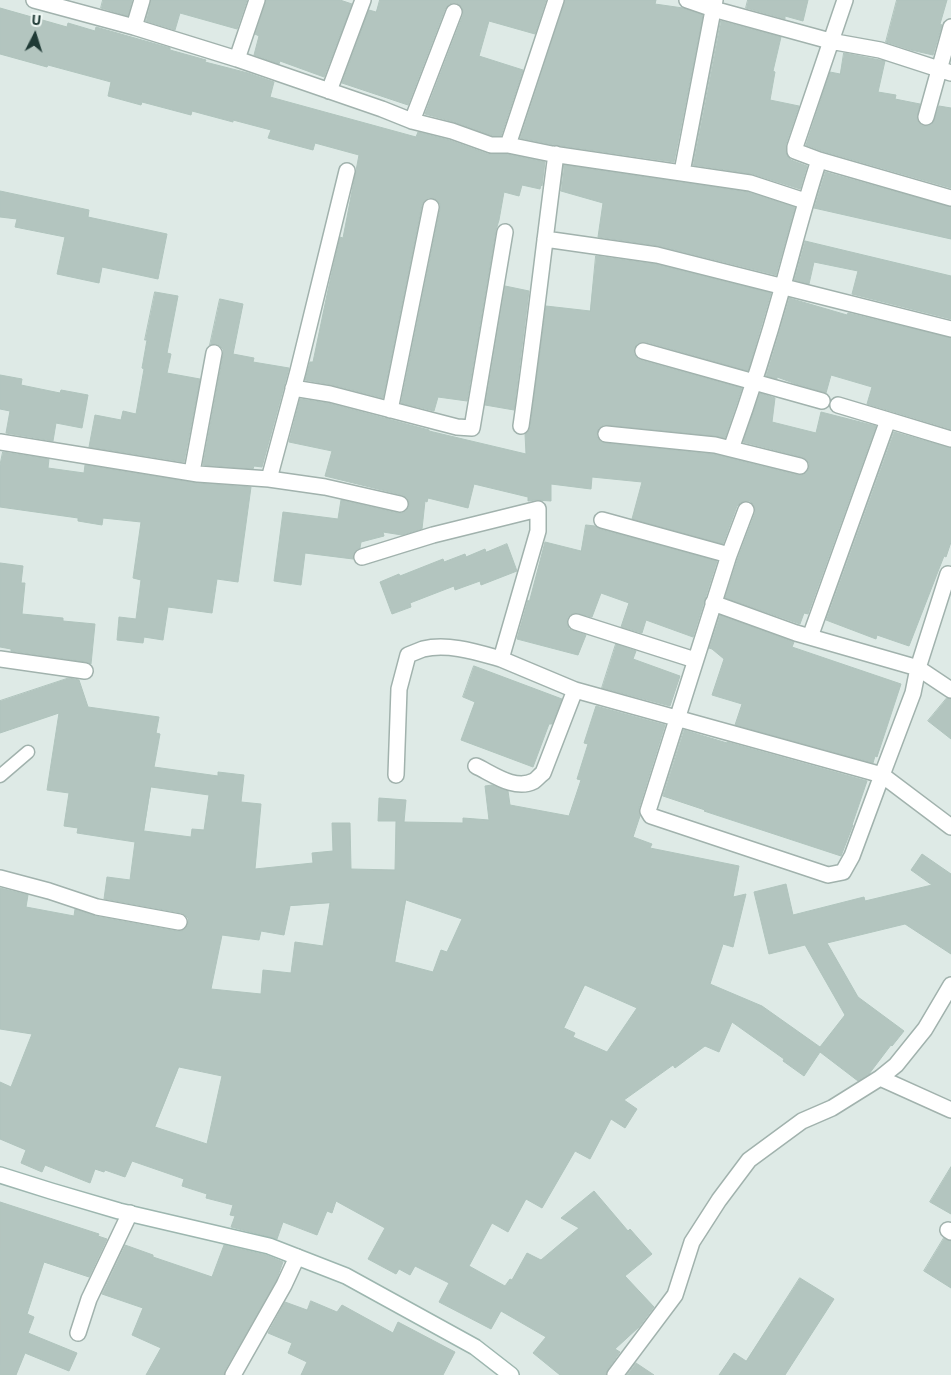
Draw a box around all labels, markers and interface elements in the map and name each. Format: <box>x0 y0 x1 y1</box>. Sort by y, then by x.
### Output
north arrow <box>10 10 60 60</box>
text: U <box>31 11 42 29</box>

